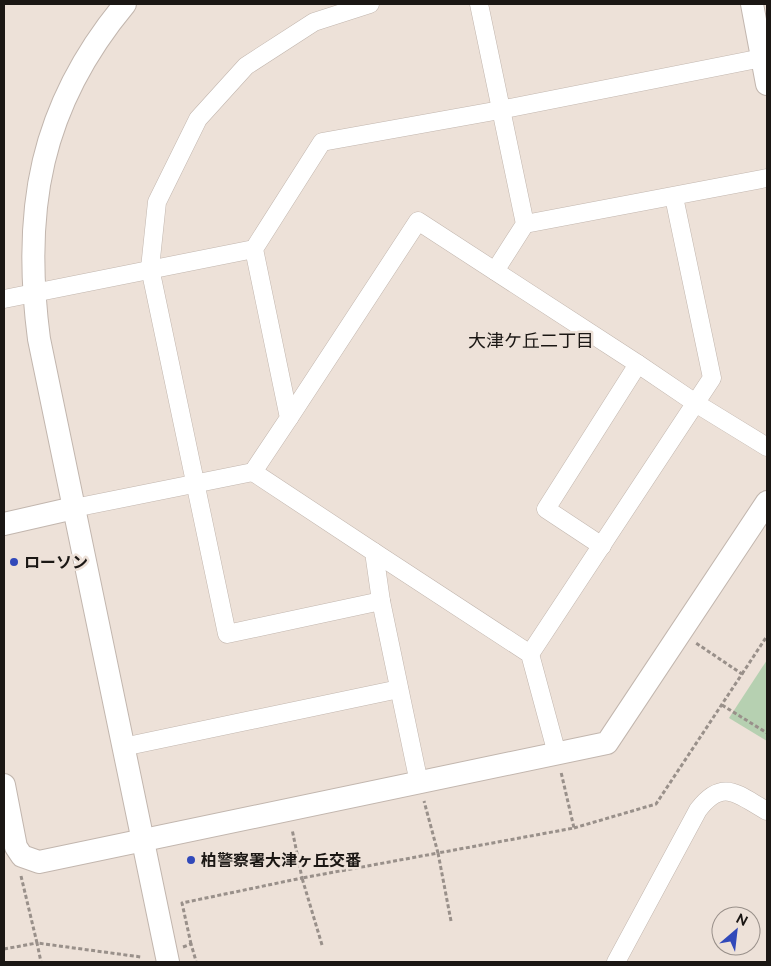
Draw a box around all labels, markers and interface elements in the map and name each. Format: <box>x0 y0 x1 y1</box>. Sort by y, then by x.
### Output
district label: 大津ケ丘二丁目 <box>468 330 594 351</box>
place label: ローソン <box>24 553 88 572</box>
marker: ローソン <box>8 556 20 568</box>
place label: 柏警察署大津ヶ丘交番 <box>201 851 361 870</box>
marker: 柏警察署大津ヶ丘交番 <box>185 854 197 866</box>
north arrow <box>711 906 761 956</box>
text: N <box>734 910 751 929</box>

